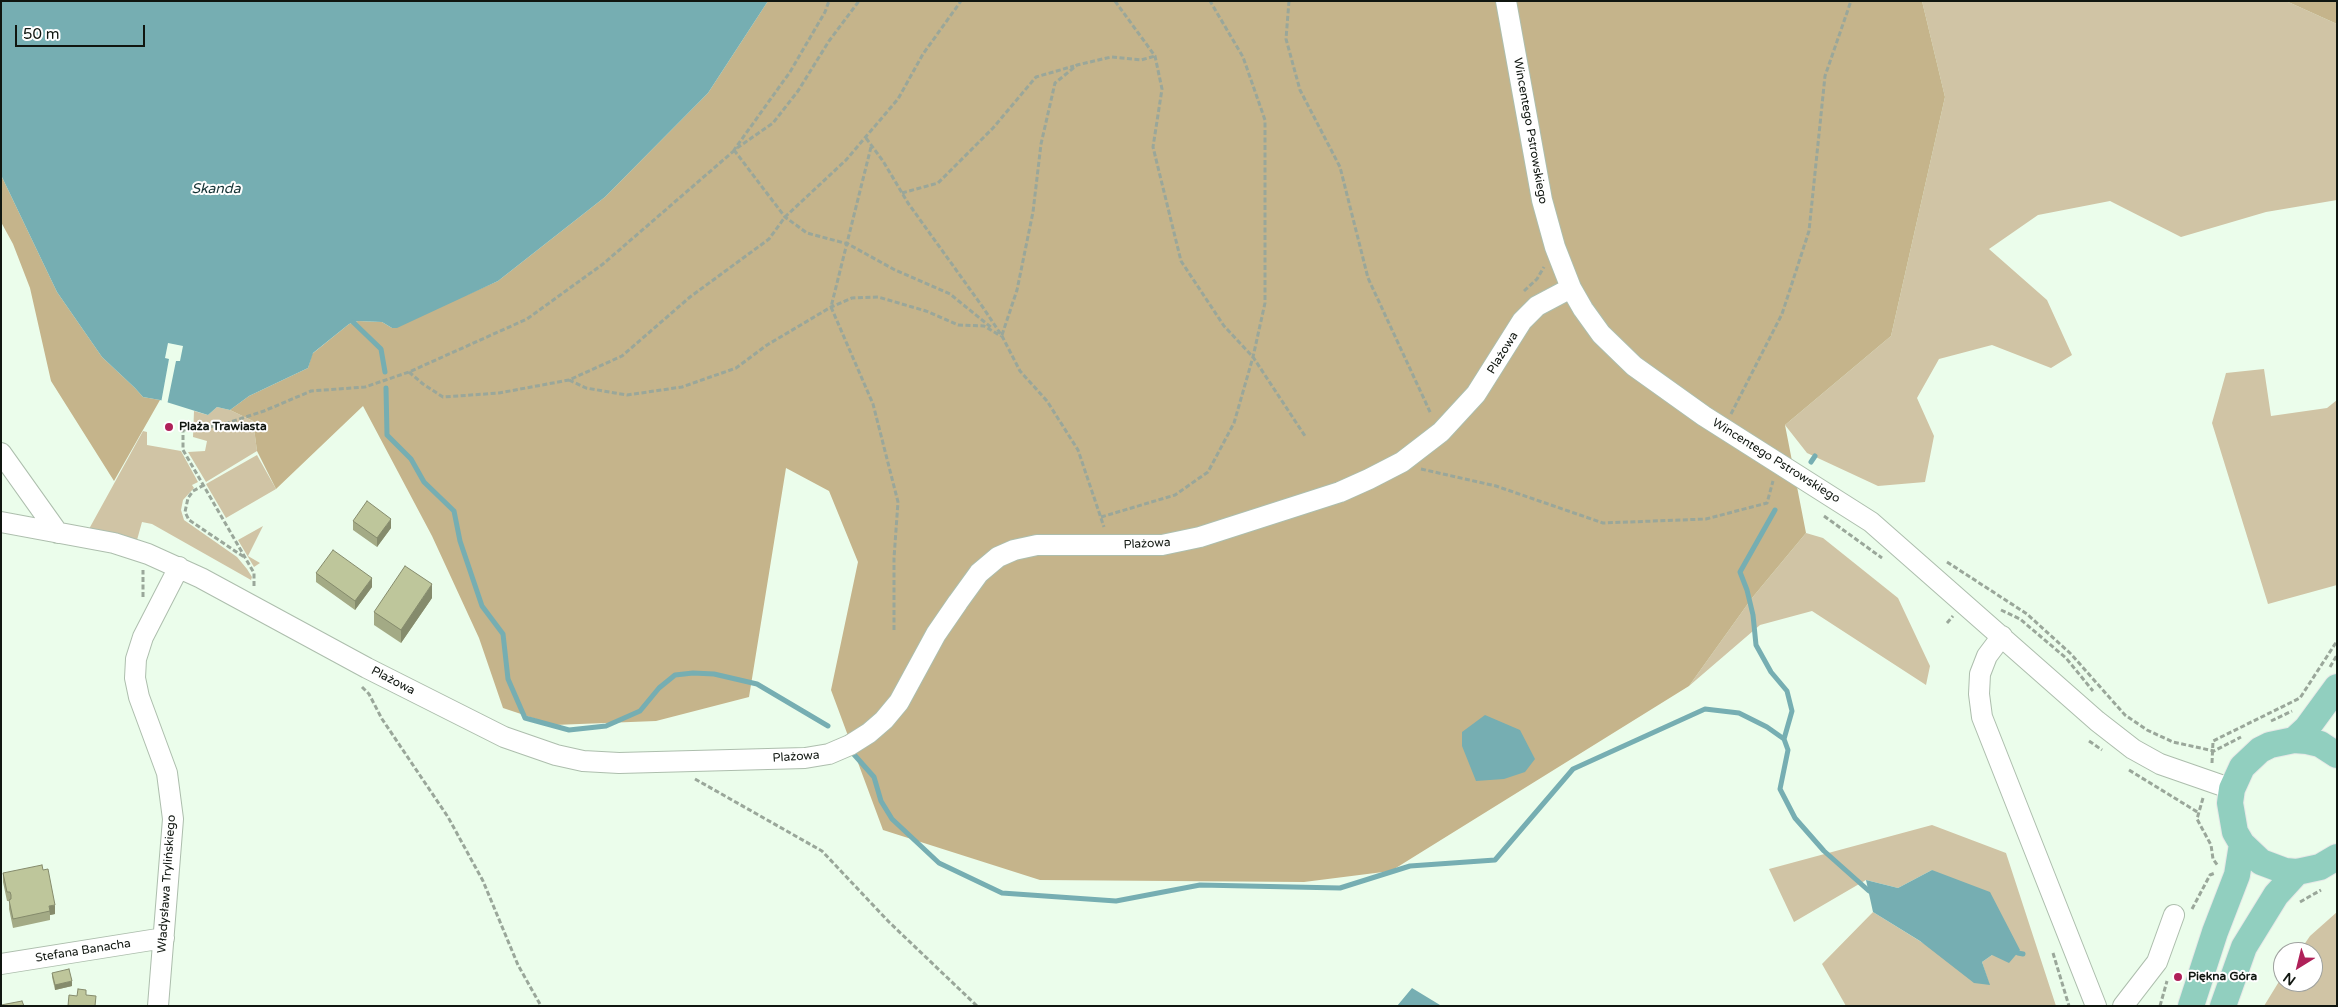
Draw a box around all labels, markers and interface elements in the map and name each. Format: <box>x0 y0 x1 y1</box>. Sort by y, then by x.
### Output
scale bar <box>18 15 148 47</box>
text: 50 m <box>23 25 60 43</box>
street label: Wincentego Pstrowskiego <box>1510 57 1550 205</box>
water label: Skanda <box>191 181 241 197</box>
street label: Plażowa <box>1484 329 1522 377</box>
street label: Wincentego Pstrowskiego <box>1709 416 1843 506</box>
place label: Plaża Trawiasta <box>179 420 267 434</box>
marker: Plaża Trawiasta <box>163 421 175 433</box>
street label: Plażowa <box>1123 536 1171 552</box>
street label: Plażowa <box>369 664 417 698</box>
street label: Plażowa <box>772 748 820 766</box>
street label: Władysława Trylińskiego <box>155 814 179 954</box>
street label: Stefana Banacha <box>34 936 132 966</box>
north arrow <box>2273 942 2323 992</box>
text: N <box>2280 969 2299 989</box>
place label: Piękna Góra <box>2188 970 2257 984</box>
marker: Piękna Góra <box>2172 971 2184 983</box>

